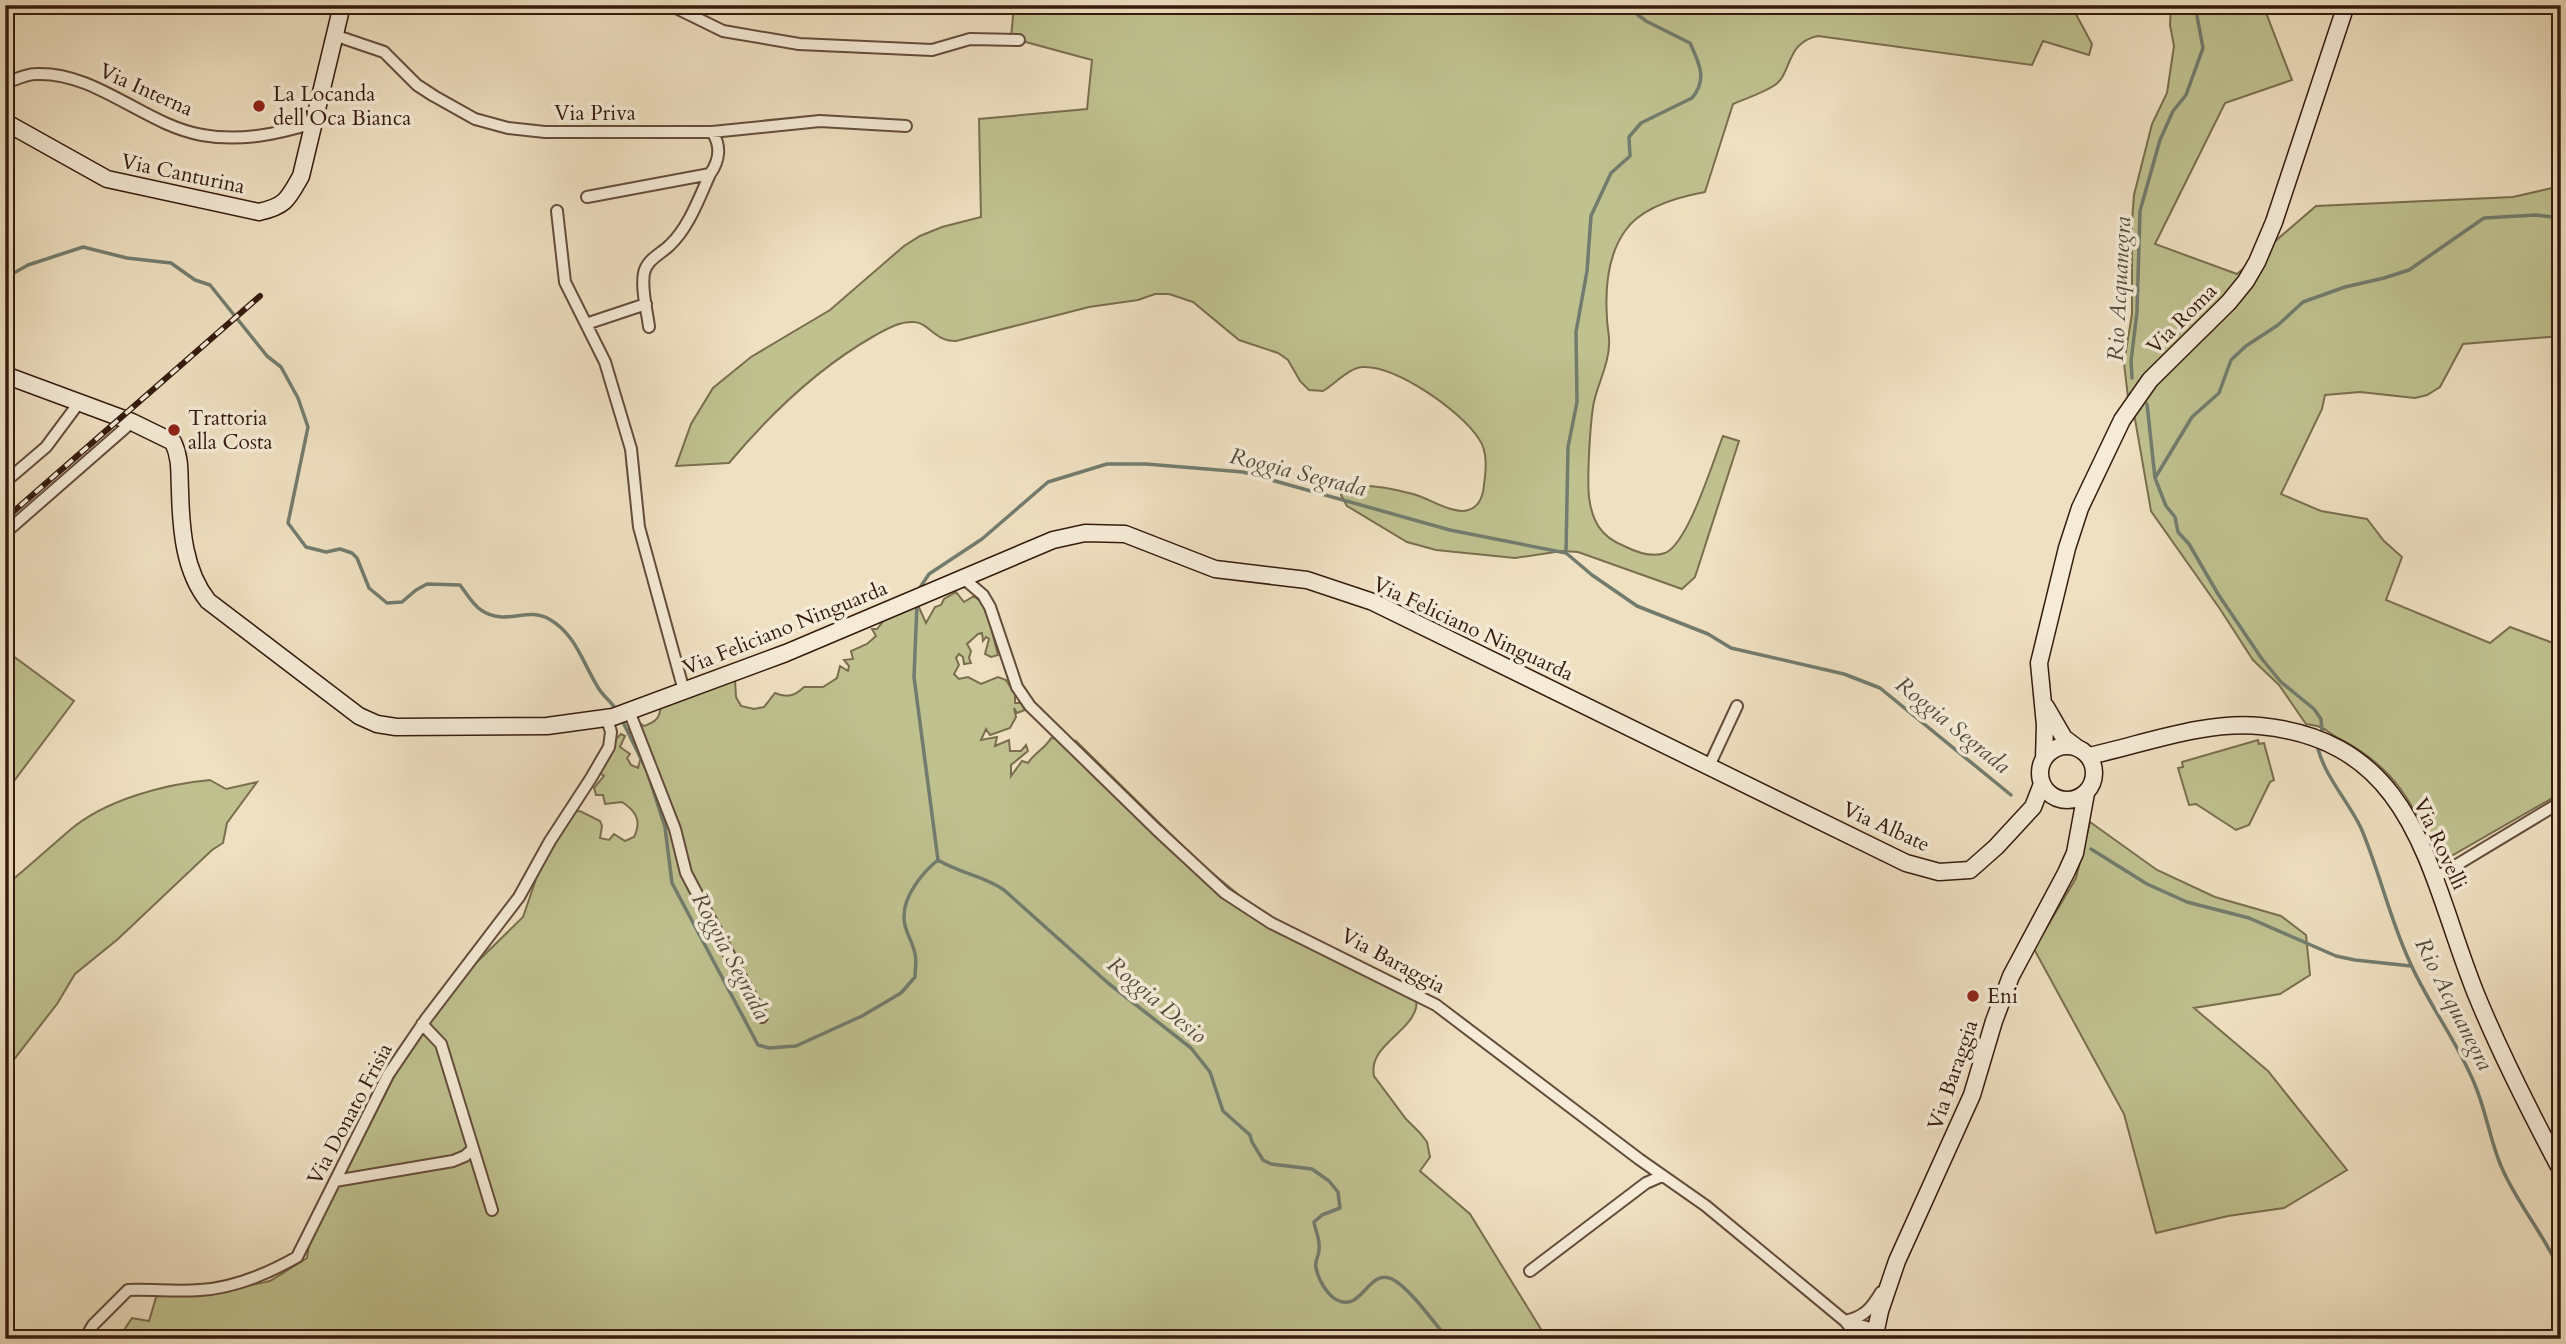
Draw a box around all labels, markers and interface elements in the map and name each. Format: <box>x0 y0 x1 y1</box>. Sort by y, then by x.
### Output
street label: Via Interna <box>94 56 198 124</box>
place label: La Locanda dell'Oca Bianca <box>273 80 411 133</box>
marker: La Locanda dell'Oca Bianca <box>251 98 267 114</box>
street label: Via Priva <box>554 99 636 128</box>
street label: Via Canturina <box>118 147 248 201</box>
water label: Rio Acquanegra <box>2100 216 2138 362</box>
street label: Via Roma <box>2140 277 2224 361</box>
place label: Trattoria alla Costa <box>188 404 273 457</box>
marker: Trattoria alla Costa <box>166 422 182 438</box>
water label: Roggia Segrada <box>1227 440 1369 504</box>
street label: Via Feliciano Ninguarda <box>1368 570 1578 688</box>
street label: Via Feliciano Ninguarda <box>678 574 892 682</box>
water label: Roggia Segrada <box>1889 669 2017 781</box>
street label: Via Rovelli <box>2406 793 2474 895</box>
street label: Via Albate <box>1838 795 1934 859</box>
water label: Roggia Segrada <box>685 887 777 1025</box>
street label: Via Baraggia <box>1336 921 1450 1001</box>
water label: Rio Acquanegra <box>2407 932 2501 1076</box>
water label: Roggia Desio <box>1101 949 1214 1051</box>
place label: Eni <box>1987 982 2018 1011</box>
marker: Eni <box>1965 988 1981 1004</box>
street label: Via Baraggia <box>1921 1016 1985 1134</box>
street label: Via Donato Frisia <box>300 1038 400 1190</box>

